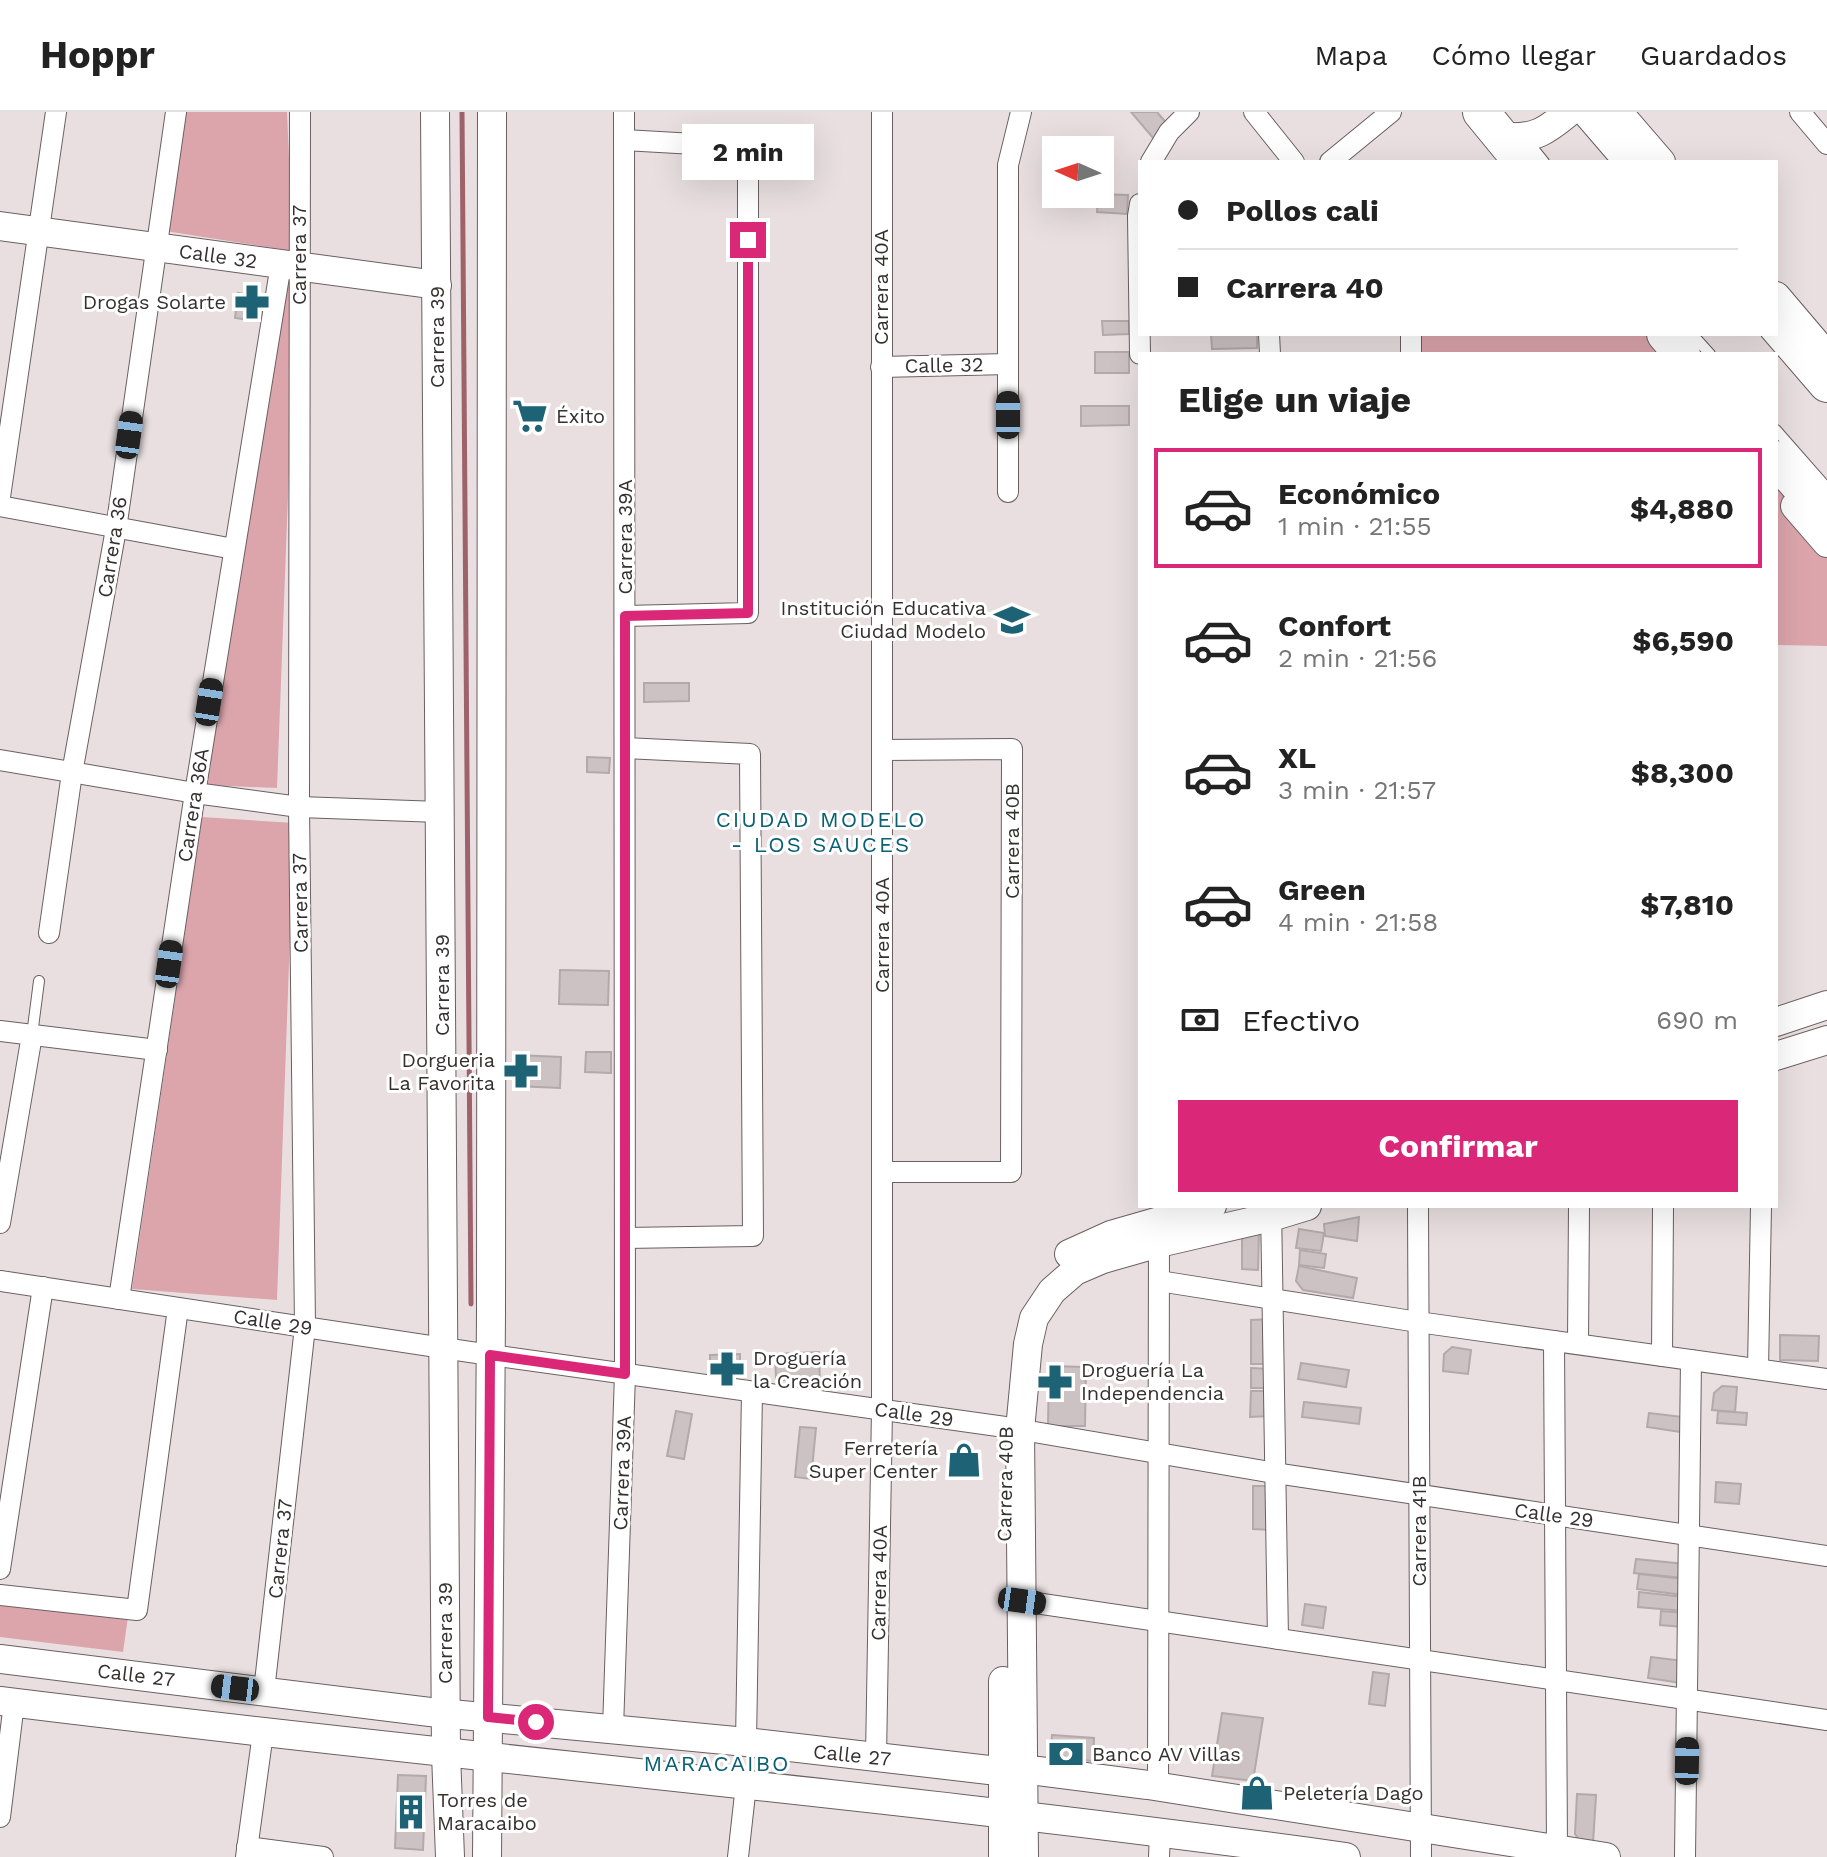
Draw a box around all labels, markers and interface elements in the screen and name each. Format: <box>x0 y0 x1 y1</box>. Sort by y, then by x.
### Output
text: Hoppr <box>40 33 155 77</box>
text: Mapa <box>1315 39 1388 72</box>
text: Cómo llegar <box>1432 39 1596 72</box>
text: Guardados <box>1640 39 1787 72</box>
callout: 2 min <box>682 124 814 180</box>
north arrow <box>1042 136 1114 208</box>
map controls <box>1042 136 1114 208</box>
text: 2 min <box>712 137 784 167</box>
text: Pollos cali <box>1226 193 1379 228</box>
street label: Carrera 37 <box>287 205 311 305</box>
route end <box>730 222 766 258</box>
street label: Carrera 40A <box>869 229 893 345</box>
street label: Calle 32 <box>177 239 259 273</box>
text: Carrera 40 <box>1226 270 1384 305</box>
pharmacy icon: Drogas Solarte <box>233 283 271 321</box>
street label: Carrera 39 <box>425 286 449 388</box>
place label: Drogas Solarte <box>83 290 226 314</box>
street label: Calle 32 <box>904 352 984 378</box>
text: Elige un viaje <box>1178 379 1411 421</box>
car <box>996 391 1020 439</box>
supermarket icon: Éxito <box>511 397 549 435</box>
place label: Éxito <box>556 404 605 428</box>
car <box>114 410 144 460</box>
icon: car <box>1182 472 1254 544</box>
text: Económico <box>1278 476 1440 511</box>
street label: Carrera 39A <box>613 479 637 595</box>
text: $4,880 <box>1630 491 1734 526</box>
street label: Carrera 36 <box>92 495 132 599</box>
text: 1 min · 21:55 <box>1278 511 1432 541</box>
place label: Institución Educativa Ciudad Modelo <box>781 596 986 643</box>
school or university icon: Institución Educativa Ciudad Modelo <box>993 601 1031 639</box>
icon: car <box>1182 604 1254 676</box>
text: Confort <box>1278 608 1391 643</box>
text: $6,590 <box>1632 623 1734 658</box>
text: 2 min · 21:56 <box>1278 643 1437 673</box>
car <box>193 676 225 728</box>
icon: car <box>1182 736 1254 808</box>
text: XL <box>1278 740 1316 775</box>
street label: Carrera 36A <box>172 746 214 864</box>
text: $8,300 <box>1631 755 1734 790</box>
text: 3 min · 21:57 <box>1278 775 1436 805</box>
street label: Carrera 40B <box>1000 783 1024 899</box>
district label: CIUDAD MODELO - LOS SAUCES <box>716 807 926 857</box>
street label: Carrera 37 <box>287 853 313 953</box>
icon: car <box>1182 868 1254 940</box>
text: Green <box>1278 872 1366 907</box>
street label: Carrera 40A <box>870 877 894 993</box>
text: $7,810 <box>1640 887 1734 922</box>
text: 4 min · 21:58 <box>1278 907 1438 937</box>
street label: Carrera 39 <box>430 934 454 1036</box>
car <box>154 939 184 989</box>
icon: cash <box>1178 998 1222 1042</box>
text: Efectivo <box>1242 1003 1360 1038</box>
text: 690 m <box>1656 1005 1738 1035</box>
place label: Dorgueria La Favorita <box>388 1048 495 1095</box>
pharmacy icon: Dorgueria La Favorita <box>502 1052 540 1090</box>
button: Confirmar <box>1178 1100 1738 1192</box>
street label: Calle 29 <box>232 1304 314 1340</box>
place label: Droguería la Creación <box>753 1346 862 1393</box>
pharmacy icon: Droguería la Creación <box>708 1350 746 1388</box>
place label: Droguería La Independencia <box>1081 1358 1224 1405</box>
pharmacy icon: Droguería La Independencia <box>1036 1363 1074 1401</box>
street label: Calle 29 <box>873 1397 955 1431</box>
street label: Carrera 39A <box>608 1415 636 1531</box>
street label: Carrera 40B <box>992 1426 1018 1542</box>
place label: Ferretería Super Center <box>809 1436 938 1483</box>
shop icon: Ferretería Super Center <box>945 1441 983 1479</box>
street label: Carrera 41B <box>1407 1476 1431 1586</box>
street label: Carrera 37 <box>263 1498 297 1600</box>
street label: Calle 29 <box>1513 1498 1595 1532</box>
street label: Carrera 40A <box>866 1525 892 1641</box>
street label: Carrera 39 <box>433 1582 457 1684</box>
car <box>997 1586 1047 1616</box>
street label: Calle 27 <box>96 1658 176 1692</box>
car <box>210 1673 260 1703</box>
route start <box>518 1704 554 1740</box>
bank icon: Banco AV Villas <box>1047 1735 1085 1773</box>
car <box>1675 1737 1699 1785</box>
street label: Calle 27 <box>812 1739 892 1771</box>
place label: Banco AV Villas <box>1092 1742 1241 1766</box>
district label: MARACAIBO <box>644 1751 790 1776</box>
shop icon: Peletería Dago <box>1238 1774 1276 1812</box>
place label: Peletería Dago <box>1283 1781 1423 1805</box>
place label: Torres de Maracaibo <box>437 1788 537 1835</box>
building icon: Torres de Maracaibo <box>392 1793 430 1831</box>

